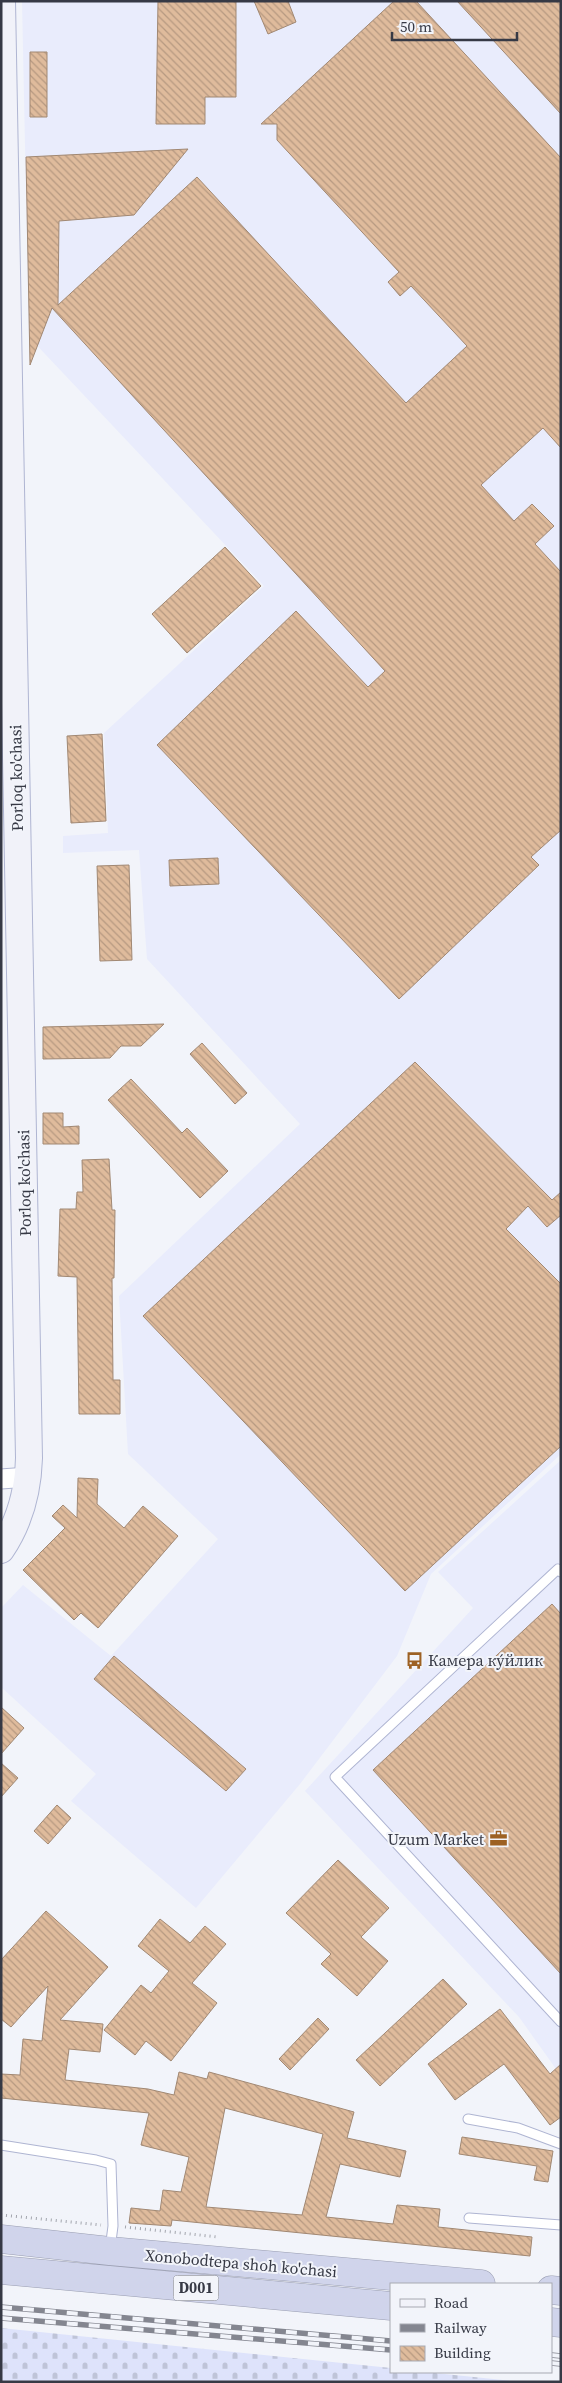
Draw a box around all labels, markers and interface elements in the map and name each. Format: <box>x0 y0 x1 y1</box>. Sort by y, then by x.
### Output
scale bar <box>392 10 517 42</box>
text: 50 m <box>400 16 432 37</box>
street label: Porloq ko'chasi <box>4 724 28 831</box>
street label: Porloq ko'chasi <box>12 1129 36 1236</box>
place label: Камера ку́йлик <box>428 1649 543 1671</box>
bus stop icon: Камера ку́йлик <box>404 1650 424 1670</box>
place label: Uzum Market <box>388 1828 485 1850</box>
office icon: Uzum Market <box>488 1829 508 1849</box>
street label: Xonobodtepa shoh ko'chasi <box>144 2244 338 2282</box>
road number: D001 <box>174 2276 218 2300</box>
legend <box>390 2283 552 2373</box>
text: Road <box>434 2292 468 2313</box>
text: Railway <box>434 2317 487 2338</box>
text: Building <box>434 2342 491 2363</box>

